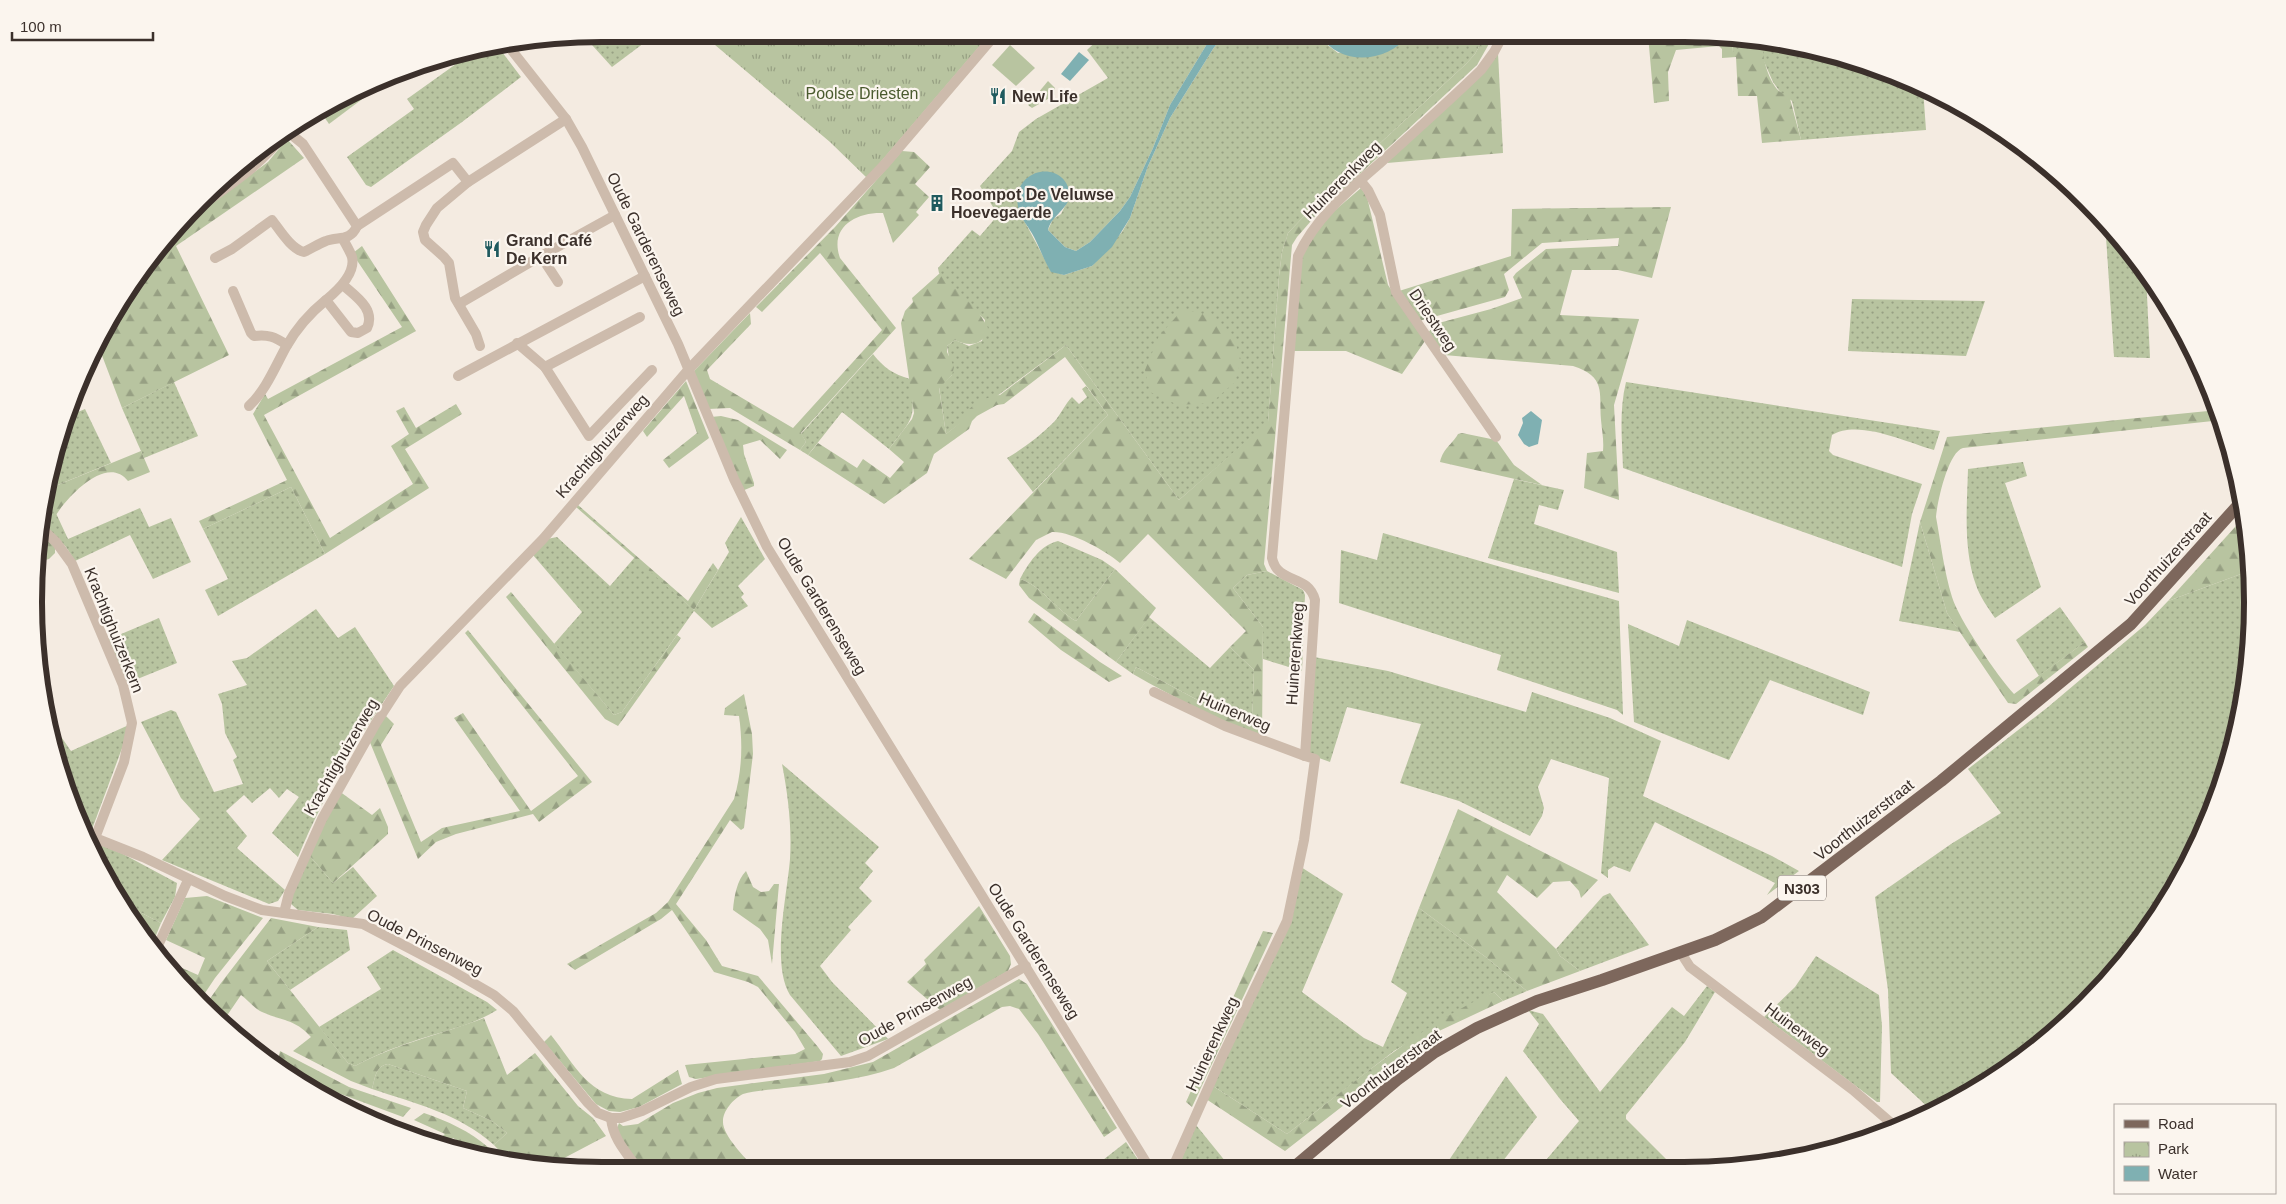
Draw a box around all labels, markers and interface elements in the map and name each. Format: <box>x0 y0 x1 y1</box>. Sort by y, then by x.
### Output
scale bar <box>12 10 154 42</box>
text: 100 m <box>20 18 62 35</box>
park label: Poolse Driesten <box>806 85 918 102</box>
restaurant icon: New Life <box>988 86 1008 106</box>
place label: New Life <box>1012 88 1078 105</box>
street label: Huinerenkweg <box>1300 138 1384 222</box>
street label: Oude Garderenseweg <box>604 170 688 318</box>
place label: Roompot De Veluwse Hoevegaerde <box>951 186 1114 221</box>
building icon: Roompot De Veluwse Hoevegaerde <box>927 193 947 213</box>
place label: Grand Café De Kern <box>506 232 592 267</box>
restaurant icon: Grand Café De Kern <box>482 239 502 259</box>
street label: Driestweg <box>1406 286 1460 354</box>
street label: Krachtighuizerweg <box>552 391 652 501</box>
street label: Voorthuizerstraat <box>2121 508 2215 610</box>
street label: Oude Garderenseweg <box>774 534 870 678</box>
street label: Krachtighuizerkern <box>81 565 147 695</box>
street label: Huinerenkweg <box>1283 602 1307 706</box>
street label: Huinerweg <box>1196 689 1274 735</box>
street label: Krachtighuizerweg <box>301 696 381 818</box>
street label: Voorthuizerstraat <box>1811 776 1917 864</box>
road number: N303 <box>1778 876 1826 900</box>
street label: Oude Garderenseweg <box>985 880 1083 1022</box>
street label: Oude Prinsenweg <box>364 906 486 978</box>
street label: Oude Prinsenweg <box>855 973 975 1049</box>
street label: Huinerenkweg <box>1183 994 1241 1094</box>
street label: Huinerweg <box>1761 999 1833 1059</box>
street label: Voorthuizerstraat <box>1338 1025 1445 1112</box>
legend <box>2114 1104 2276 1194</box>
text: Road <box>2158 1115 2194 1132</box>
text: Park <box>2158 1140 2189 1157</box>
text: Water <box>2158 1165 2197 1182</box>

